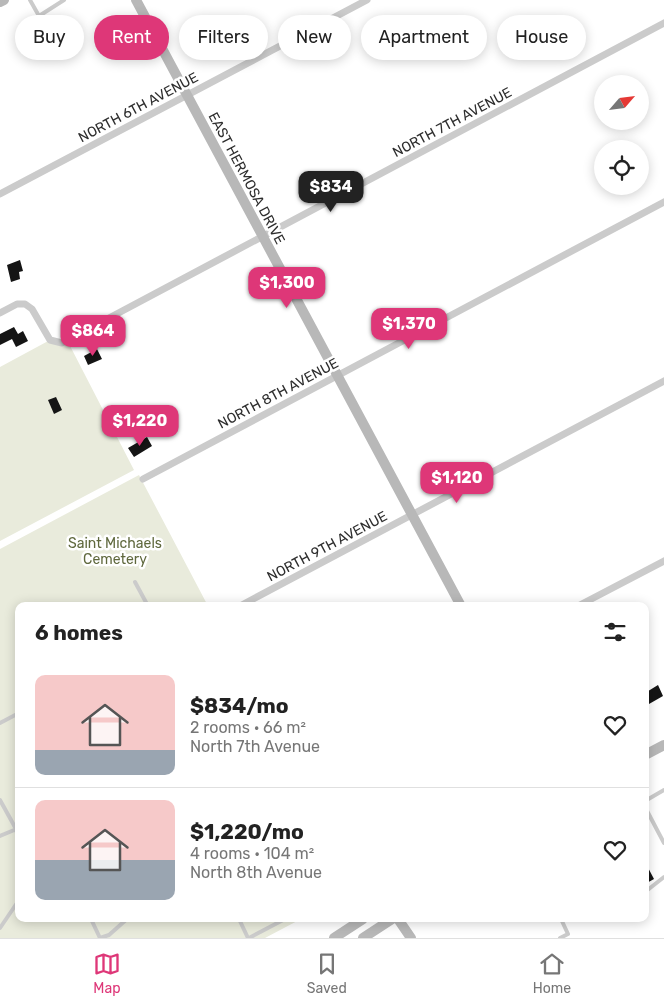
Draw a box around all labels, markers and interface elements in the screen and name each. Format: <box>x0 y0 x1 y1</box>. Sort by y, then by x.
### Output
chip: Buy <box>15 15 84 60</box>
chip: Rent <box>94 15 169 60</box>
chip: Filters <box>179 15 268 60</box>
chip: New <box>278 15 351 60</box>
chip: Apartment <box>361 15 487 60</box>
chip: House <box>497 15 586 60</box>
street label: NORTH 6TH AVENUE <box>75 69 201 146</box>
north arrow <box>594 75 649 130</box>
map controls <box>594 75 649 195</box>
street label: NORTH 7TH AVENUE <box>390 84 515 161</box>
street label: EAST HERMOSA DRIVE <box>205 109 289 247</box>
button: locate <box>594 140 649 195</box>
pin: $834 <box>301 170 361 213</box>
text: $834 <box>310 177 353 196</box>
pin: $1,300 <box>246 266 328 309</box>
text: $1,300 <box>259 273 315 292</box>
pin: $1,370 <box>368 308 450 350</box>
pin: $864 <box>63 314 123 357</box>
text: $1,370 <box>382 314 436 333</box>
text: $864 <box>72 321 114 340</box>
street label: NORTH 8TH AVENUE <box>215 354 341 432</box>
pin: $1,220 <box>99 404 181 447</box>
text: $1,220 <box>113 411 167 430</box>
pin: $1,120 <box>416 462 498 504</box>
text: $1,120 <box>431 468 483 487</box>
street label: NORTH 9TH AVENUE <box>264 508 390 585</box>
park label: Saint Michaels Cemetery <box>68 535 162 568</box>
icon: filters <box>601 618 629 646</box>
text: 6 homes <box>35 620 123 645</box>
text: $834/mo <box>190 693 289 718</box>
icon: home <box>75 695 135 755</box>
icon: heart <box>601 711 629 739</box>
text: 2 rooms · 66 m² <box>190 718 306 737</box>
text: North 7th Avenue <box>190 737 320 756</box>
text: $1,220/mo <box>190 819 304 844</box>
icon: home <box>75 820 135 880</box>
icon: heart <box>601 836 629 864</box>
text: 4 rooms · 104 m² <box>190 844 314 863</box>
text: North 8th Avenue <box>190 863 322 882</box>
tab: Map <box>93 950 121 997</box>
tab: Saved <box>307 950 347 997</box>
tab: Home <box>533 950 571 997</box>

